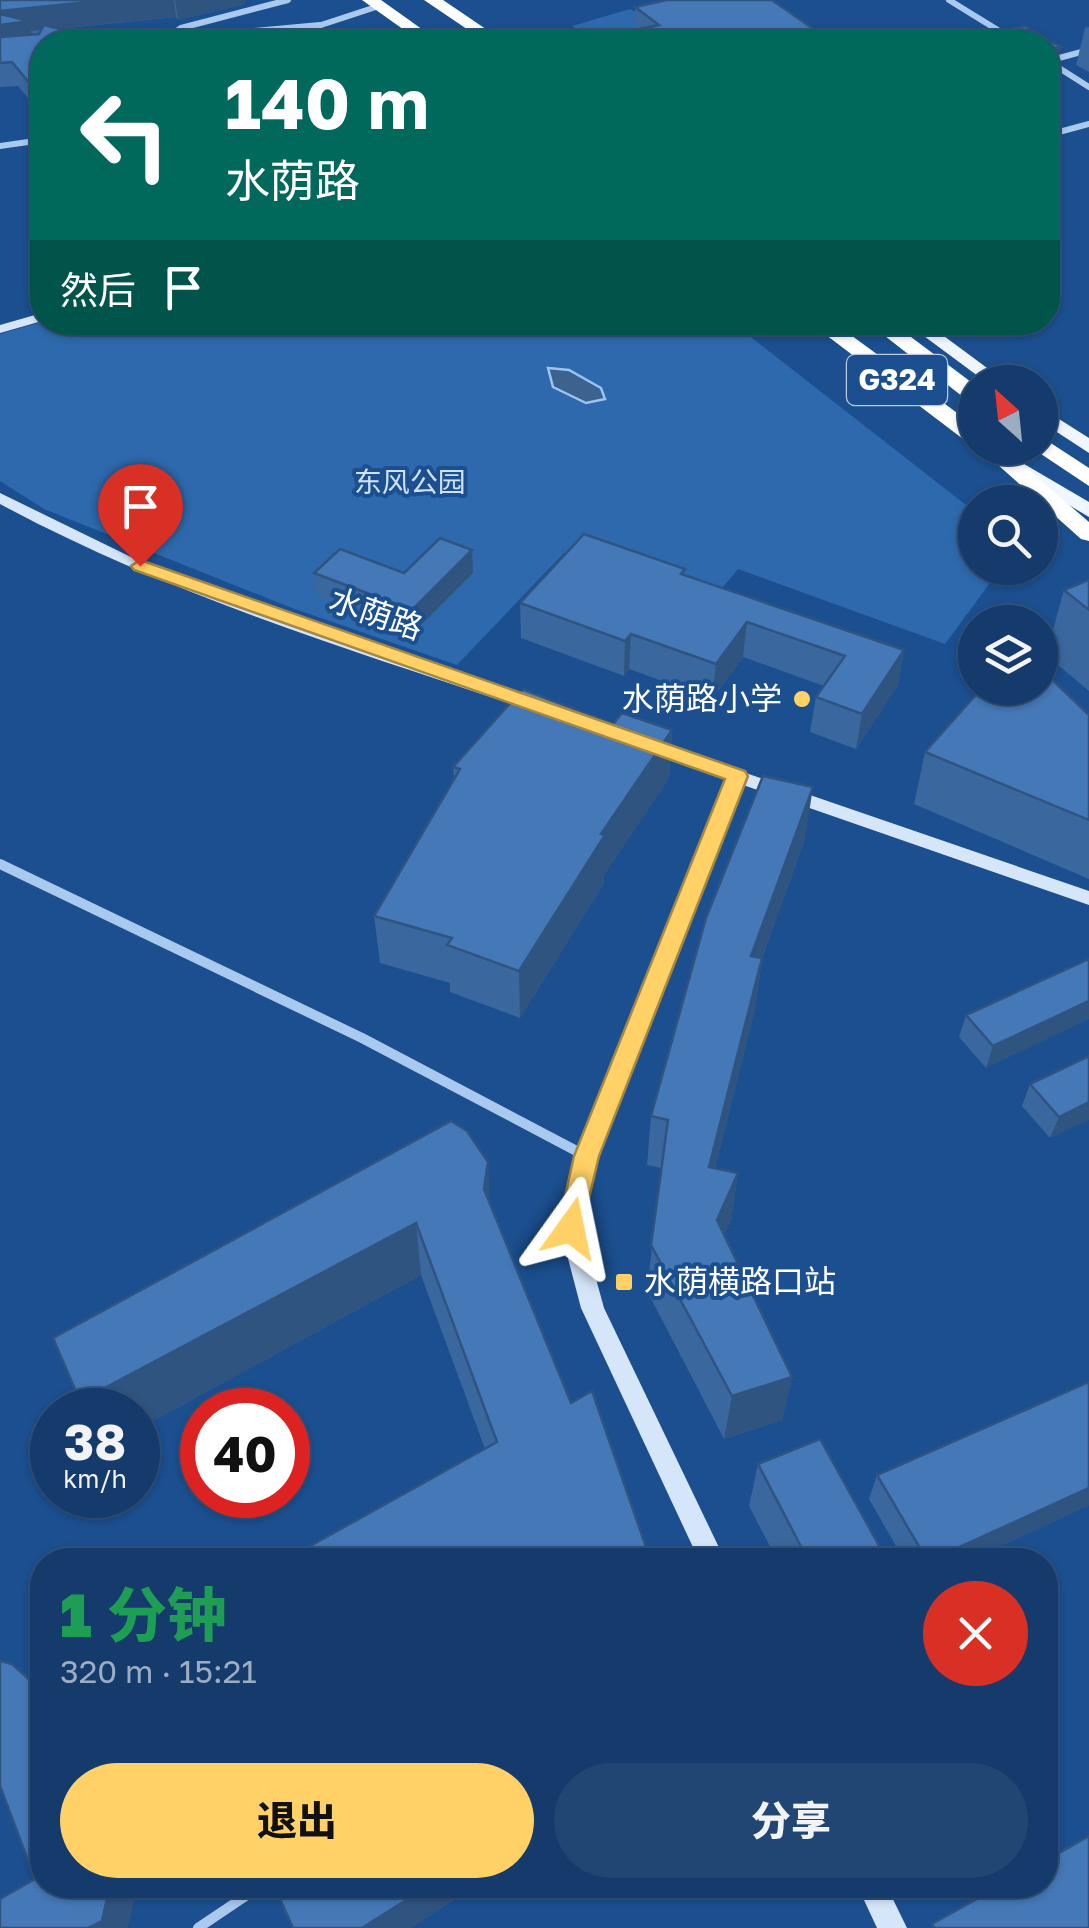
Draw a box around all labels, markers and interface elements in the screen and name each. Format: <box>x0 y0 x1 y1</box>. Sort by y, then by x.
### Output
text: 140 m <box>225 60 429 144</box>
icon: left <box>60 70 190 200</box>
text: 水荫路 <box>225 153 360 207</box>
icon: arrive <box>156 260 211 315</box>
text: 然后 <box>60 267 136 312</box>
road number: G324 <box>847 355 947 405</box>
north arrow <box>958 365 1058 465</box>
map controls <box>958 365 1058 705</box>
pin <box>98 464 183 567</box>
park label: 东风公园 <box>354 465 466 498</box>
icon: arrive <box>113 479 168 534</box>
button: search <box>958 485 1058 585</box>
street label: 水荫路 <box>325 579 428 647</box>
button: layers <box>958 605 1058 705</box>
place label: 水荫路小学 <box>622 679 782 717</box>
marker: 水荫路小学 <box>791 688 813 710</box>
position arrow <box>519 1176 623 1280</box>
place label: 水荫横路口站 <box>644 1262 836 1300</box>
marker: 水荫横路口站 <box>613 1271 635 1293</box>
speed limit sign: 40 <box>180 1388 310 1518</box>
text: 38 <box>64 1411 126 1471</box>
text: km/h <box>63 1463 127 1494</box>
text: 1 分钟 <box>60 1578 227 1650</box>
button: close <box>923 1581 1028 1686</box>
text: 320 m · 15:21 <box>60 1652 257 1690</box>
button: 退出 <box>60 1763 534 1878</box>
button: 分享 <box>554 1763 1028 1878</box>

